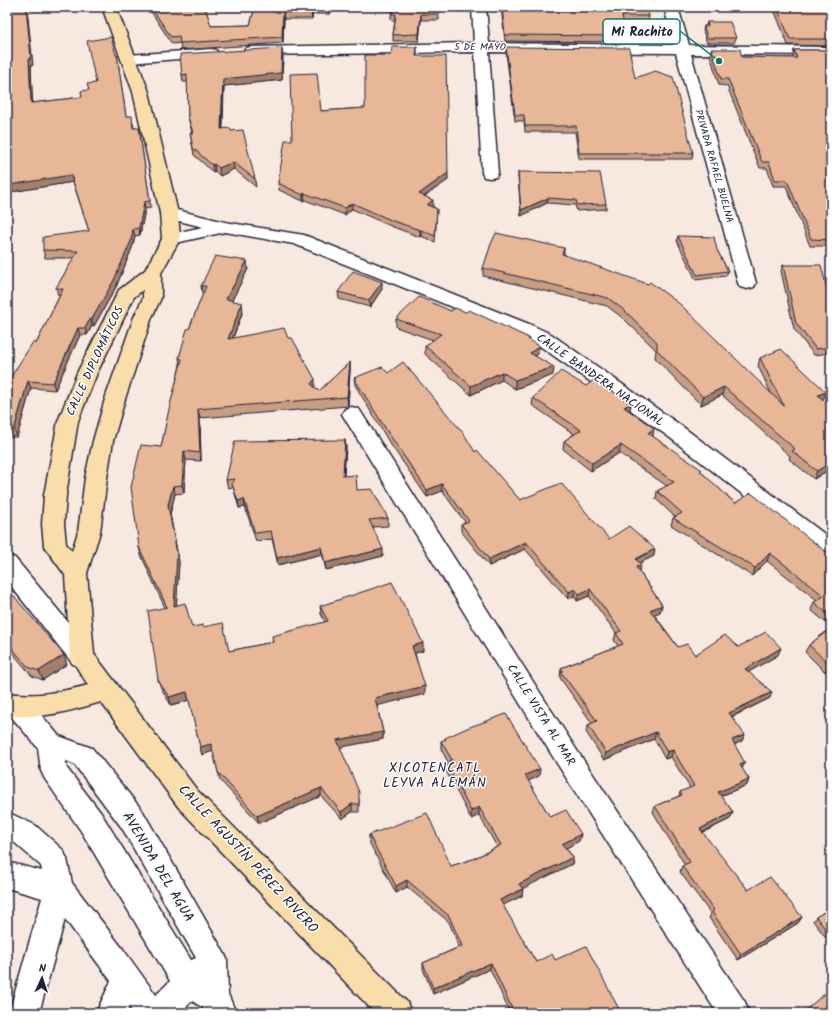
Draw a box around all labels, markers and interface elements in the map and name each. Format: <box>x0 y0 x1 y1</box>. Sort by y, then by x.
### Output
callout: Mi Rachito <box>603 19 680 44</box>
text: Mi Rachito <box>611 22 673 43</box>
street label: 5 DE MAYO <box>454 39 506 55</box>
street label: PRIVADA RAFAEL BUELNA <box>690 107 738 225</box>
street label: CALLE DIPLOMÁTICOS <box>61 302 129 419</box>
street label: CALLE BANDERA NACIONAL <box>532 329 668 431</box>
street label: CALLE VISTA AL MAR <box>502 660 580 770</box>
district label: XICOTENCATL LEYVA ALEMÁN <box>383 758 487 794</box>
street label: CALLE AGUSTÍN PÉREZ RIVERO <box>173 779 324 939</box>
street label: AVENIDA DEL AGUA <box>116 808 200 926</box>
north arrow <box>22 958 62 998</box>
text: N <box>39 960 46 978</box>

